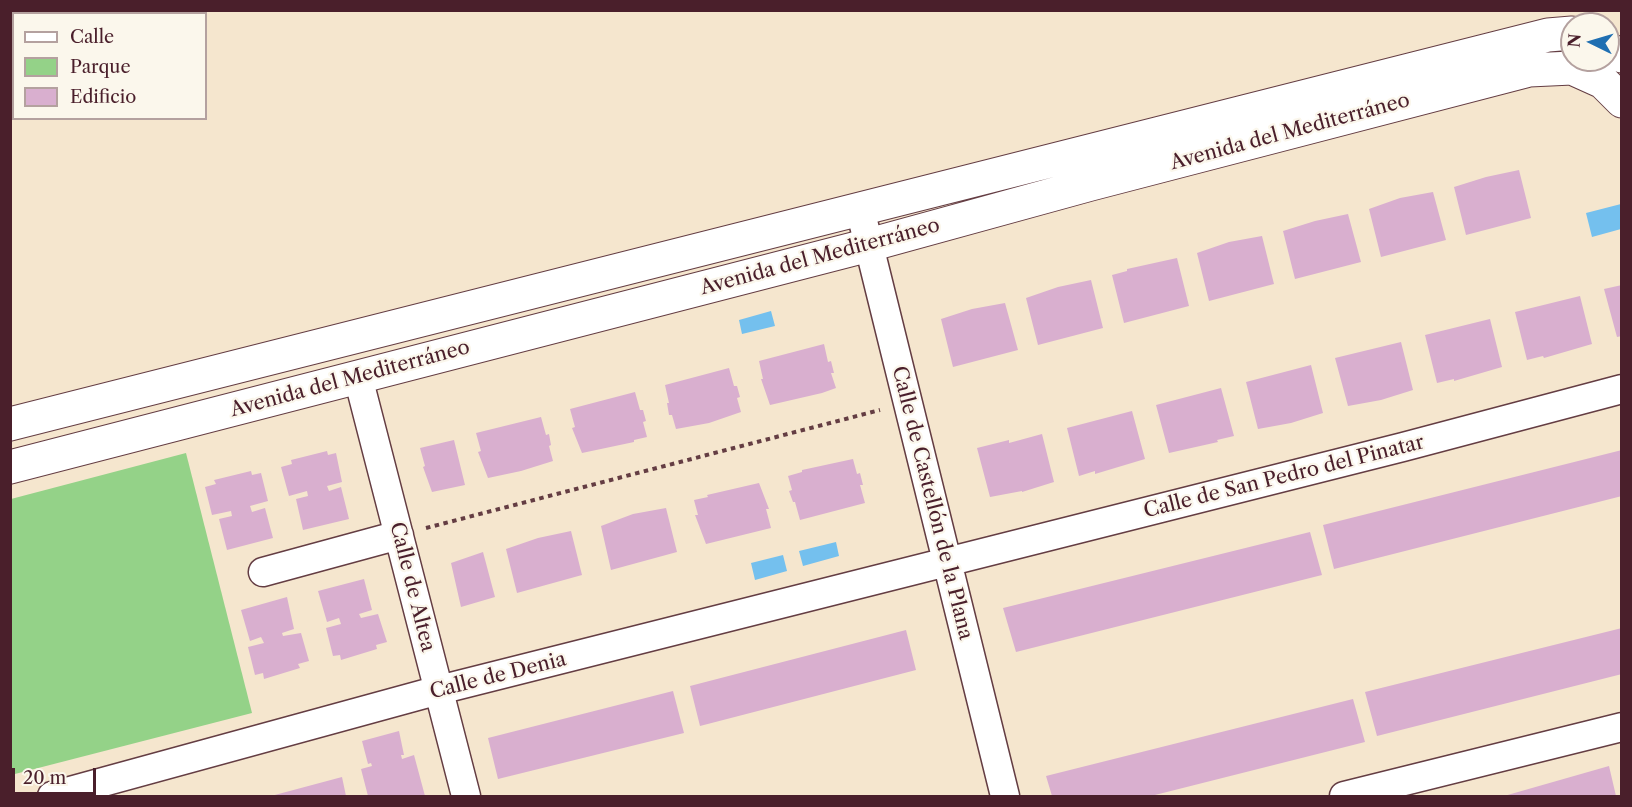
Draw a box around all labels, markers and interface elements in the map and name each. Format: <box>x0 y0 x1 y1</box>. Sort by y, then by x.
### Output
legend <box>12 12 207 120</box>
north arrow <box>1560 12 1620 72</box>
text: Calle <box>70 26 114 48</box>
text: N <box>1563 33 1585 48</box>
text: Parque <box>70 56 131 78</box>
text: Edificio <box>70 86 136 108</box>
street label: Avenida del Mediterráneo <box>1168 88 1412 176</box>
street label: Avenida del Mediterráneo <box>698 213 942 301</box>
street label: Avenida del Mediterráneo <box>228 335 472 423</box>
street label: Calle de Castellón de la Plana <box>886 364 978 642</box>
street label: Calle de San Pedro del Pinatar <box>1141 430 1427 524</box>
street label: Calle de Altea <box>384 520 440 654</box>
street label: Calle de Denia <box>427 647 569 705</box>
scale bar <box>15 756 99 794</box>
text: 20 m <box>23 767 66 789</box>

